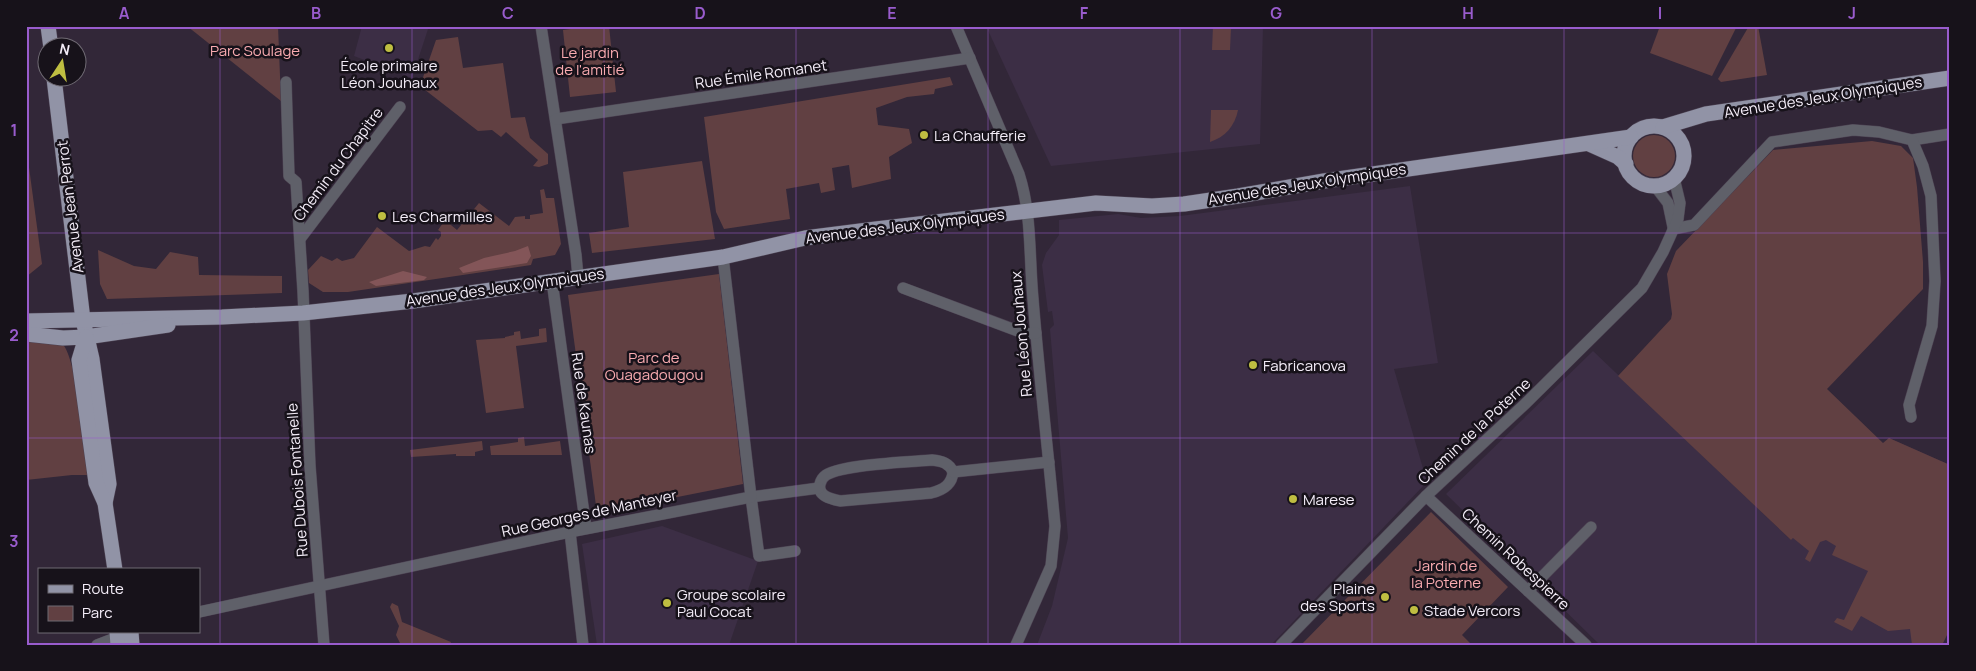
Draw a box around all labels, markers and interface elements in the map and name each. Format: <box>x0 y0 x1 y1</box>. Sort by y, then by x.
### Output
text: A <box>119 2 130 24</box>
text: B <box>311 2 321 24</box>
text: C <box>502 2 514 24</box>
text: D <box>694 2 706 24</box>
text: E <box>887 2 897 24</box>
text: F <box>1080 2 1089 24</box>
text: G <box>1270 2 1282 24</box>
text: H <box>1462 2 1474 24</box>
text: I <box>1658 2 1662 24</box>
text: J <box>1848 2 1856 24</box>
north arrow <box>38 38 88 88</box>
text: N <box>58 38 72 59</box>
park label: Parc Soulage <box>210 40 300 61</box>
marker: École primaire Léon Jouhaux <box>383 42 395 54</box>
park label: Le jardin de l'amitié <box>555 42 625 80</box>
street label: Rue Émile Romanet <box>694 54 828 94</box>
place label: École primaire Léon Jouhaux <box>340 55 438 93</box>
street label: Avenue des Jeux Olympiques <box>1722 71 1924 123</box>
street label: Chemin du Chapitre <box>288 103 388 225</box>
text: 1 <box>10 119 18 141</box>
place label: La Chaufferie <box>934 125 1026 146</box>
marker: La Chaufferie <box>918 129 930 141</box>
street label: Avenue Jean Perrot <box>51 139 89 275</box>
street label: Avenue des Jeux Olympiques <box>1206 158 1408 210</box>
street label: Avenue des Jeux Olympiques <box>804 203 1006 249</box>
place label: Les Charmilles <box>392 206 493 227</box>
marker: Les Charmilles <box>376 210 388 222</box>
street label: Avenue des Jeux Olympiques <box>404 263 606 311</box>
street label: Rue Léon Jouhaux <box>1005 270 1037 398</box>
text: 2 <box>9 324 19 346</box>
park label: Parc de Ouagadougou <box>605 347 703 385</box>
street label: Rue de Kaunas <box>567 351 602 455</box>
place label: Fabricanova <box>1263 355 1346 376</box>
marker: Fabricanova <box>1247 359 1259 371</box>
street label: Chemin de la Poterne <box>1413 373 1535 489</box>
street label: Rue Dubois Fontanelle <box>281 402 313 558</box>
street label: Rue Georges de Manteyer <box>499 484 679 542</box>
place label: Marese <box>1303 489 1355 510</box>
marker: Marese <box>1287 493 1299 505</box>
street label: Chemin Robespierre <box>1457 503 1575 615</box>
text: 3 <box>9 530 19 552</box>
park label: Jardin de la Poterne <box>1411 555 1481 593</box>
legend <box>38 568 200 634</box>
text: Route <box>82 578 124 599</box>
place label: Plaine des Sports <box>1300 578 1375 616</box>
place label: Groupe scolaire Paul Cocat <box>677 584 786 622</box>
marker: Plaine des Sports <box>1379 591 1391 603</box>
marker: Groupe scolaire Paul Cocat <box>661 597 673 609</box>
place label: Stade Vercors <box>1424 600 1520 621</box>
text: Parc <box>82 602 113 623</box>
marker: Stade Vercors <box>1408 604 1420 616</box>

